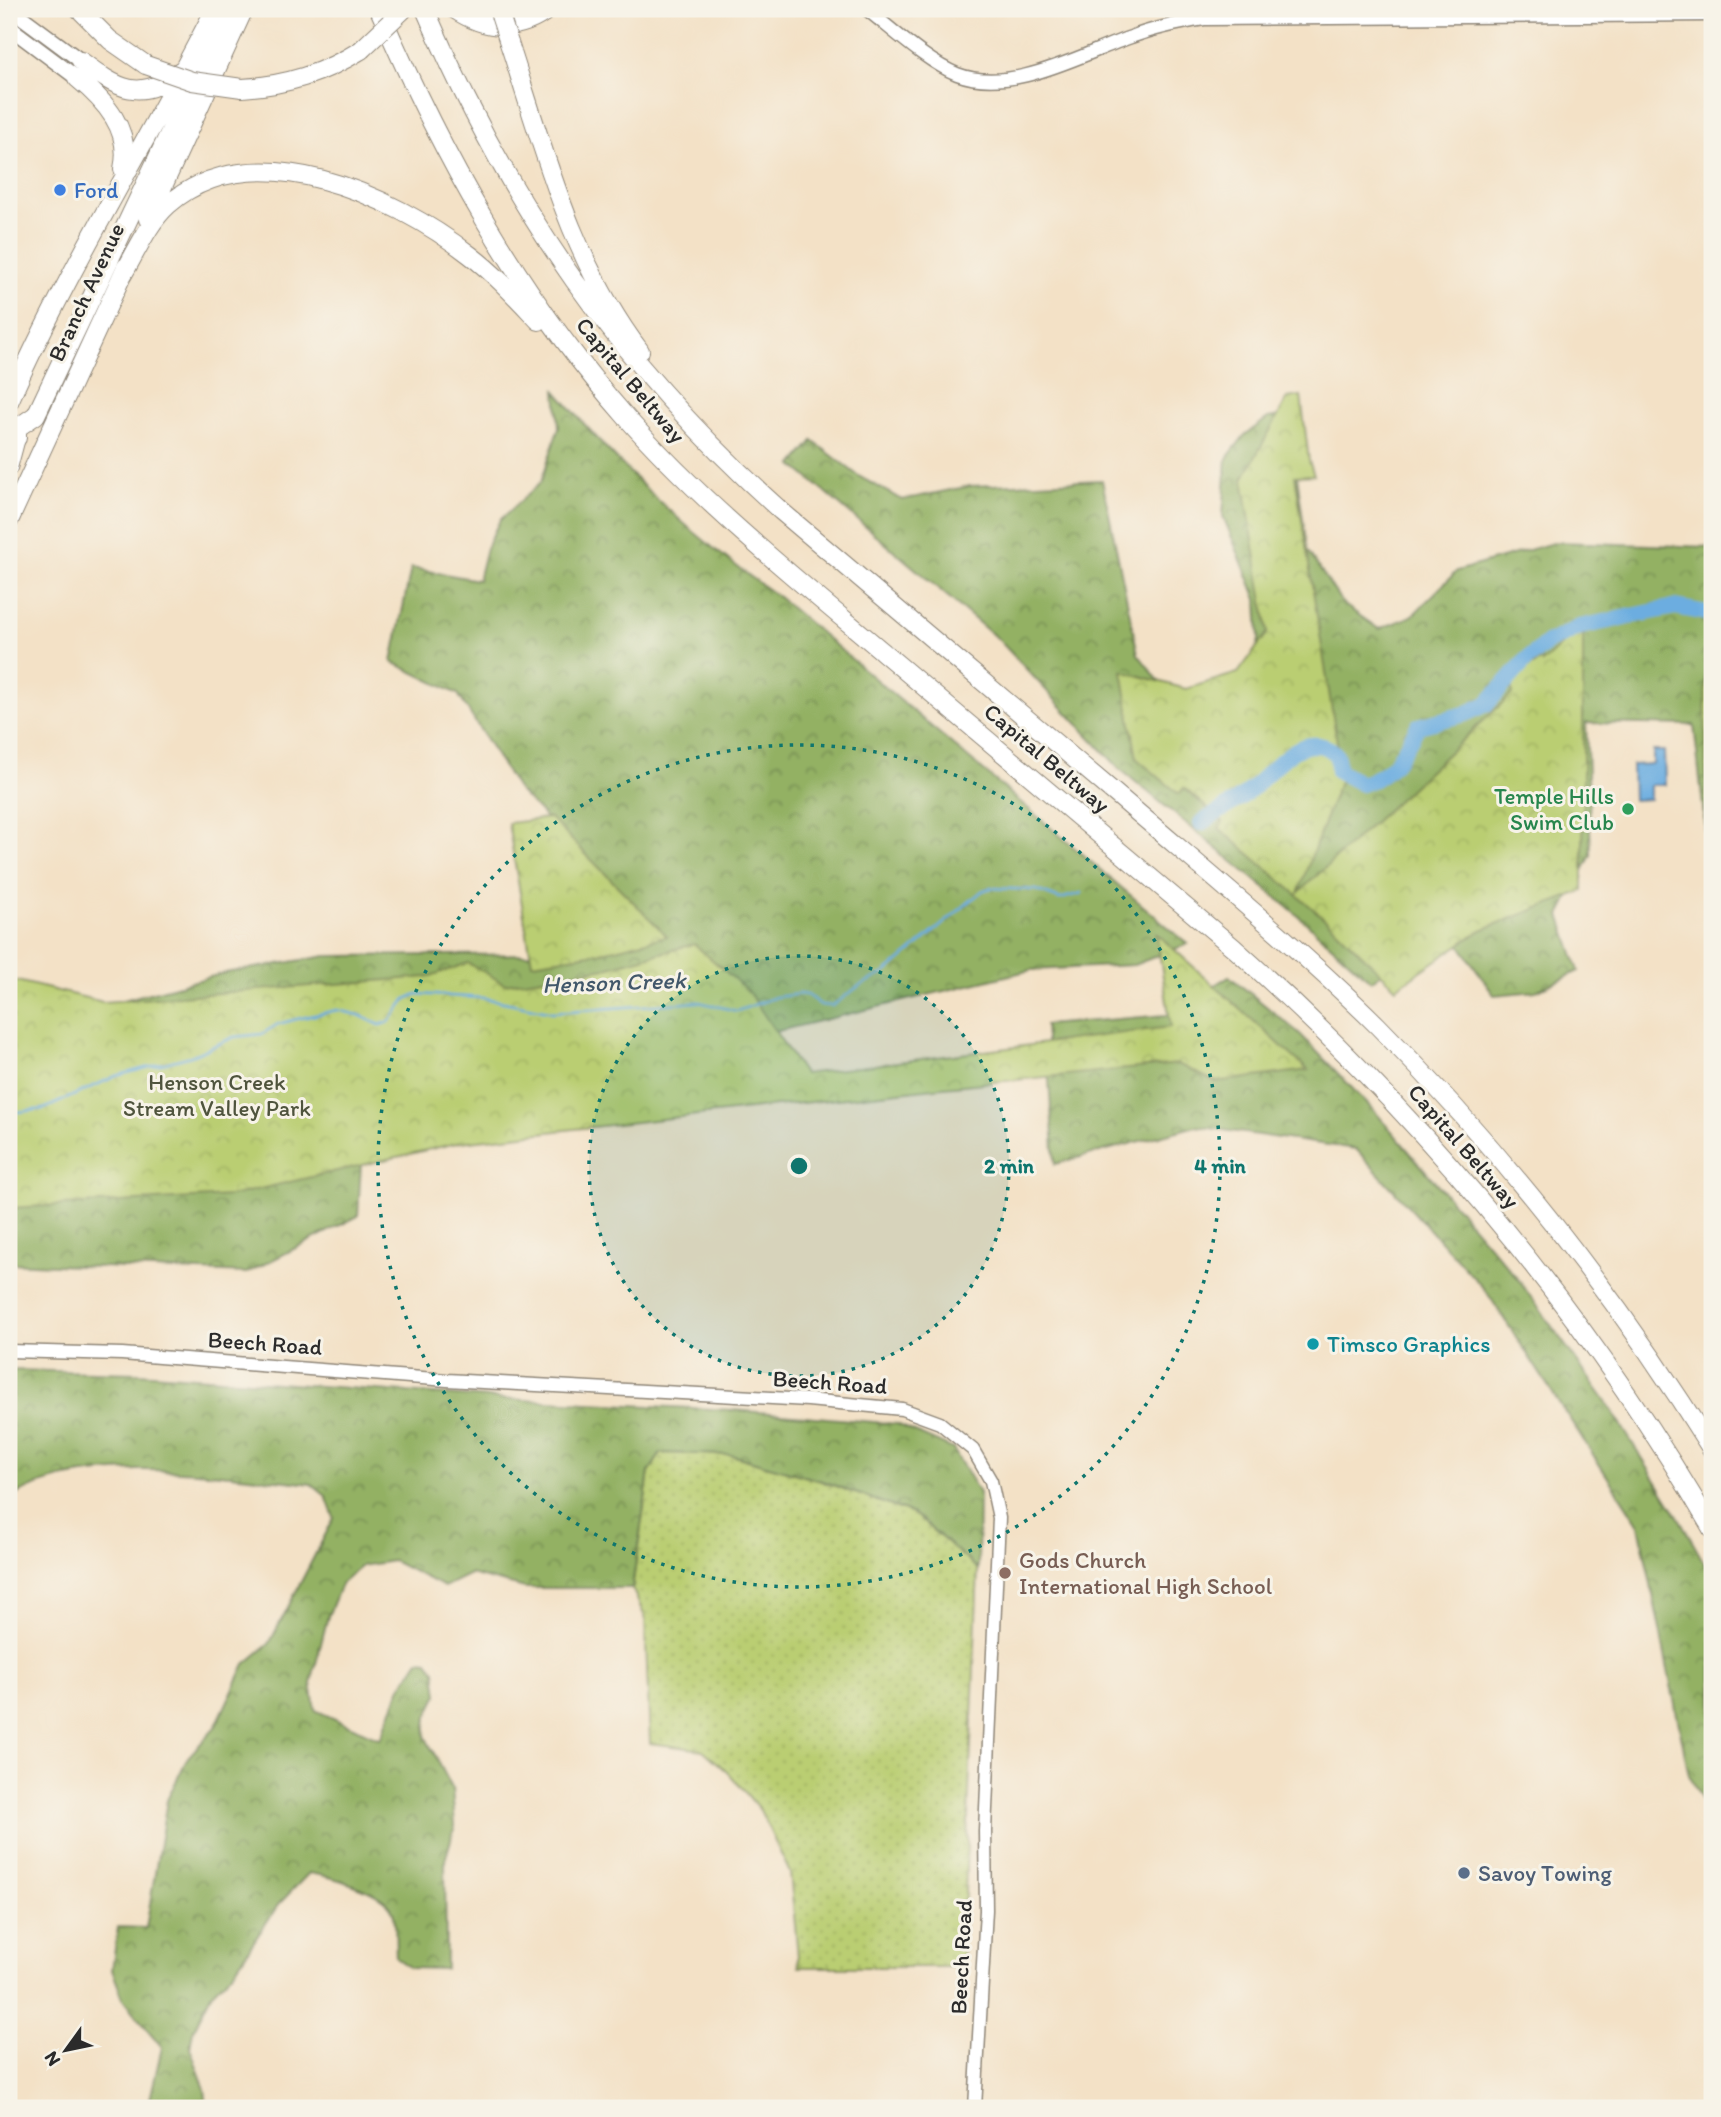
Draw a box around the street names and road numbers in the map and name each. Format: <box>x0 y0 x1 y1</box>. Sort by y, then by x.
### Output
street label: Branch Avenue <box>42 218 130 366</box>
street label: Capital Beltway <box>570 311 692 449</box>
street label: Capital Beltway <box>978 697 1116 819</box>
street label: Capital Beltway <box>1402 1078 1526 1214</box>
street label: Beech Road <box>207 1325 324 1361</box>
street label: Beech Road <box>772 1364 889 1400</box>
street label: Beech Road <box>944 1898 978 2015</box>

